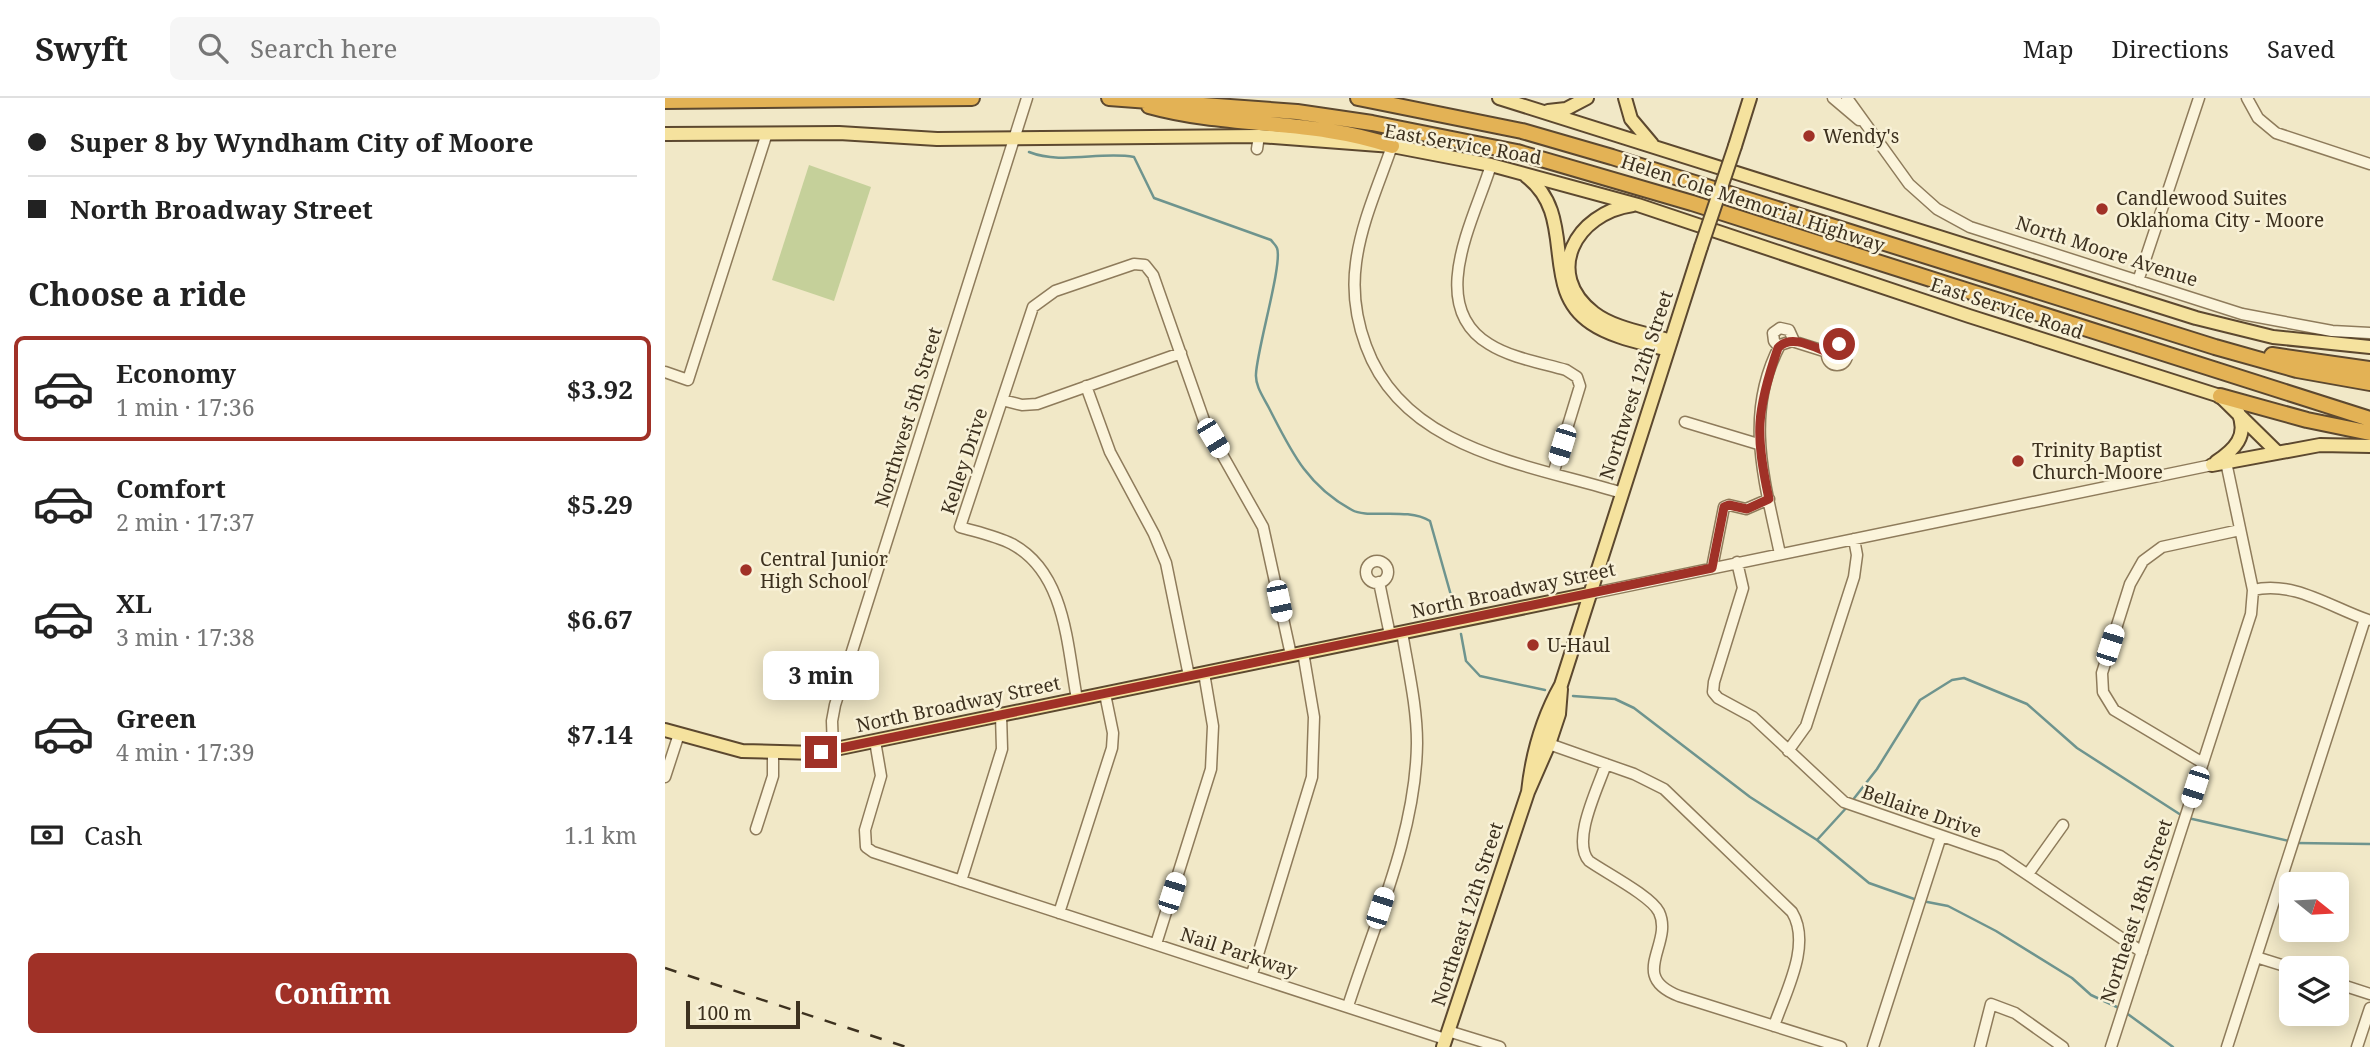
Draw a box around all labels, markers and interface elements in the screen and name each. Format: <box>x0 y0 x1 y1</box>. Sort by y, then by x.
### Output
search box <box>170 17 660 80</box>
text: Swyft <box>35 26 128 71</box>
icon: search <box>194 29 232 67</box>
text: Search here <box>250 30 398 66</box>
text: Map <box>2023 32 2074 65</box>
text: Directions <box>2112 32 2229 65</box>
text: Saved <box>2267 32 2335 65</box>
street label: East Service Road <box>1382 117 1544 171</box>
place label: Wendy's <box>1823 123 1899 149</box>
text: Super 8 by Wyndham City of Moore <box>70 124 534 160</box>
marker: Wendy's <box>1801 128 1817 144</box>
street label: Helen Cole Memorial Highway <box>1618 148 1889 258</box>
place label: Candlewood Suites Oklahoma City - Moore <box>2116 185 2324 233</box>
text: North Broadway Street <box>70 191 373 227</box>
marker: Candlewood Suites Oklahoma City - Moore <box>2094 201 2110 217</box>
street label: North Moore Avenue <box>2013 209 2201 293</box>
street label: East Service Road <box>1927 271 2087 345</box>
text: Choose a ride <box>28 272 247 315</box>
street label: Northwest 12th Street <box>1593 287 1679 483</box>
street label: Northwest 5th Street <box>868 323 948 510</box>
route start <box>1823 328 1855 360</box>
text: Economy <box>116 355 236 391</box>
icon: car <box>32 357 95 420</box>
text: $3.92 <box>567 371 633 407</box>
text: 1 min · 17:36 <box>116 391 254 423</box>
street label: Kelley Drive <box>935 404 993 518</box>
car <box>1194 415 1233 461</box>
car <box>1546 422 1579 468</box>
place label: Trinity Baptist Church-Moore <box>2032 437 2163 485</box>
marker: Trinity Baptist Church-Moore <box>2010 453 2026 469</box>
text: Comfort <box>116 470 226 506</box>
icon: car <box>32 472 95 535</box>
text: $5.29 <box>567 486 633 522</box>
text: 2 min · 17:37 <box>116 506 254 538</box>
place label: Central Junior High School <box>760 546 888 594</box>
street label: North Broadway Street <box>1408 556 1618 624</box>
marker: Central Junior High School <box>738 562 754 578</box>
car <box>1265 578 1294 624</box>
text: XL <box>116 585 152 621</box>
icon: car <box>32 587 95 650</box>
text: $6.67 <box>567 601 633 637</box>
text: 3 min · 17:38 <box>116 621 254 653</box>
car <box>2094 622 2127 668</box>
place label: U-Haul <box>1547 632 1610 658</box>
marker: U-Haul <box>1525 637 1541 653</box>
callout: 3 min <box>763 650 879 700</box>
text: 3 min <box>788 659 854 691</box>
street label: North Broadway Street <box>853 670 1063 738</box>
text: Green <box>116 700 197 736</box>
icon: car <box>32 702 95 765</box>
text: $7.14 <box>567 716 633 752</box>
text: 4 min · 17:39 <box>116 736 254 768</box>
route end <box>805 736 837 768</box>
car <box>2179 764 2212 810</box>
street label: Bellaire Drive <box>1859 778 1985 844</box>
street label: Northeast 18th Street <box>2094 815 2178 1006</box>
icon: cash <box>28 816 66 854</box>
text: Cash <box>84 817 143 853</box>
street label: Northeast 12th Street <box>1425 818 1509 1009</box>
text: 1.1 km <box>564 819 637 851</box>
car <box>1156 870 1189 916</box>
north arrow <box>2279 872 2349 942</box>
map controls <box>2279 872 2349 1026</box>
car <box>1364 885 1397 931</box>
street label: Nail Parkway <box>1177 921 1301 983</box>
button: Confirm <box>28 953 637 1033</box>
button: layers <box>2279 956 2349 1026</box>
scale bar <box>686 998 800 1030</box>
text: 100 m <box>697 1000 752 1026</box>

